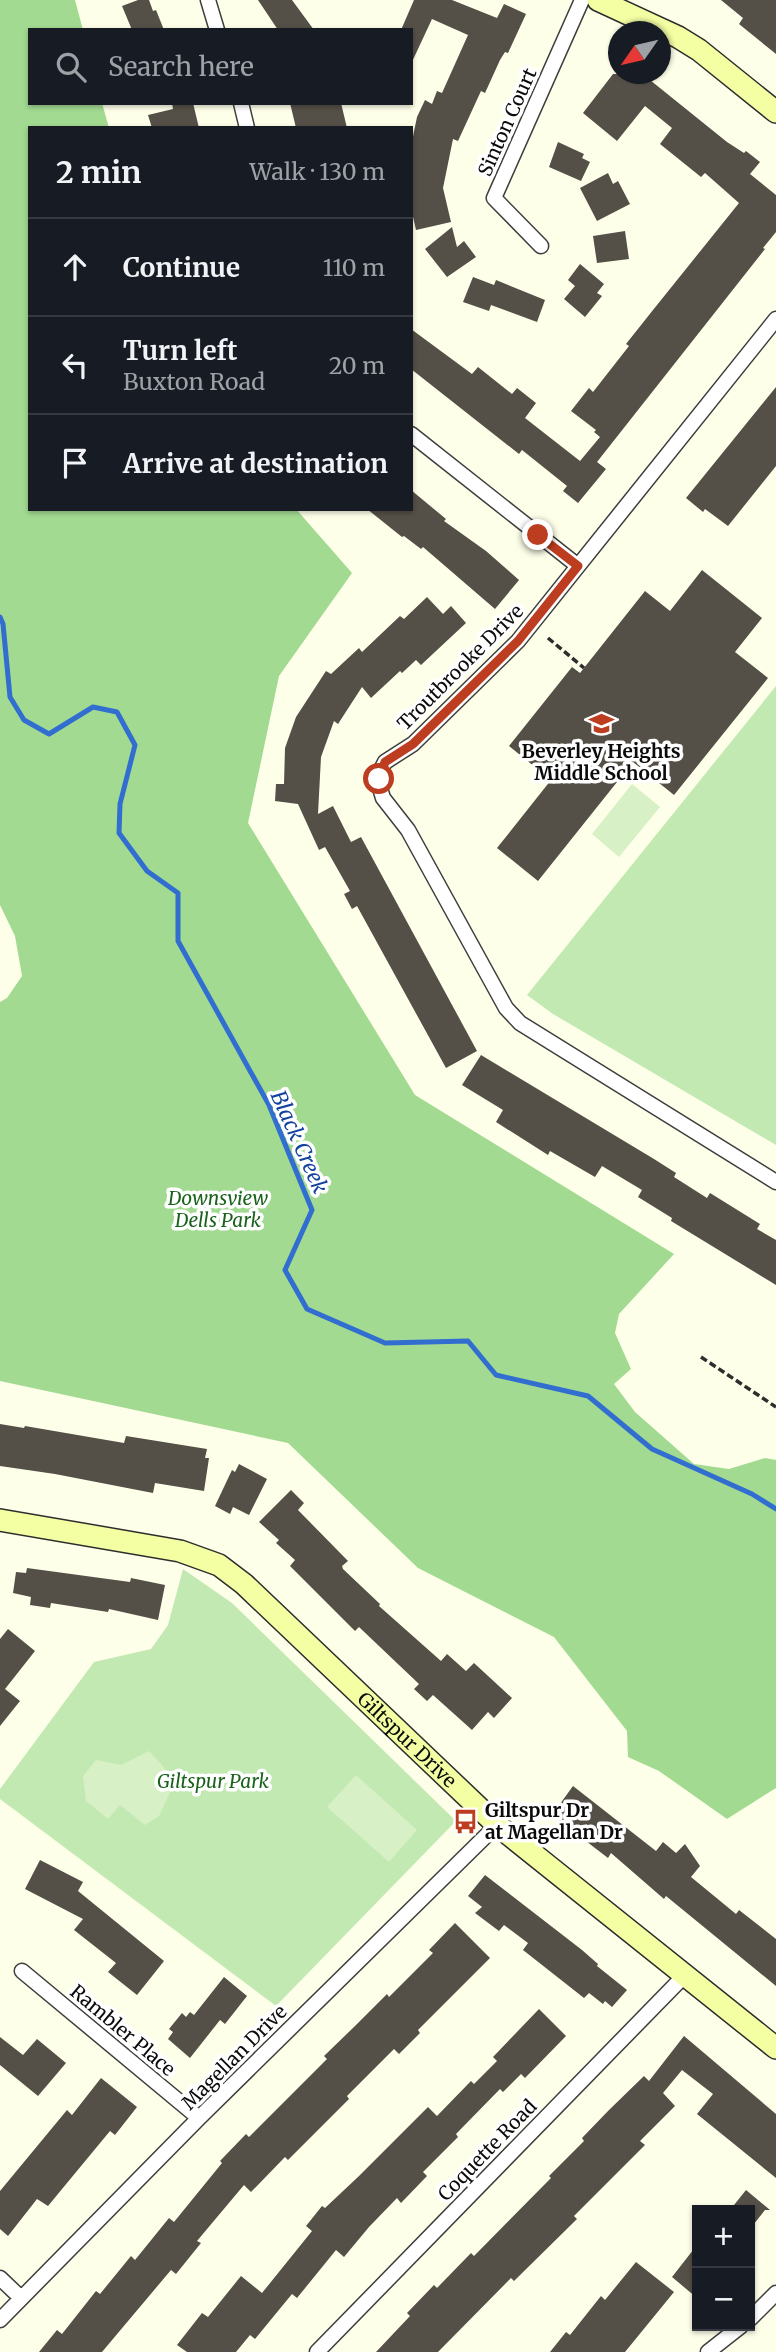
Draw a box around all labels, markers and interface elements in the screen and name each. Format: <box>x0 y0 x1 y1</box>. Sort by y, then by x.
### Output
north arrow <box>608 21 671 84</box>
search box <box>28 28 413 105</box>
icon: search <box>52 48 90 86</box>
text: Search here <box>108 50 254 83</box>
street label: Sinton Court <box>473 64 542 180</box>
text: 2 min <box>56 153 141 191</box>
text: Walk · 130 m <box>250 157 385 186</box>
icon: ahead <box>56 248 94 286</box>
text: Continue <box>123 251 240 284</box>
text: 110 m <box>323 253 385 282</box>
text: Turn left <box>123 334 237 367</box>
icon: left <box>56 346 94 384</box>
text: 20 m <box>329 351 385 380</box>
text: Buxton Road <box>123 367 265 396</box>
icon: arrive <box>56 444 94 482</box>
text: Arrive at destination <box>123 447 388 480</box>
route end <box>522 519 553 550</box>
street label: Troutbrooke Drive <box>392 599 528 735</box>
school or university icon: Beverley Heights Middle School <box>587 709 615 737</box>
place label: Beverley Heights Middle School <box>521 739 681 785</box>
route start <box>363 763 394 794</box>
water label: Black Creek <box>265 1086 334 1198</box>
park label: Downsview Dells Park <box>167 1186 269 1232</box>
street label: Giltspur Drive <box>353 1687 462 1792</box>
park label: Giltspur Park <box>157 1769 270 1793</box>
place label: Giltspur Dr at Magellan Dr <box>485 1798 623 1844</box>
bus stop icon: Giltspur Dr at Magellan Dr <box>451 1807 479 1835</box>
street label: Rambler Place <box>66 1979 180 2081</box>
street label: Magellan Drive <box>177 1999 292 2114</box>
street label: Coquette Road <box>433 2094 541 2206</box>
map controls <box>692 2205 755 2331</box>
button: + <box>692 2205 755 2268</box>
button: − <box>692 2268 755 2331</box>

